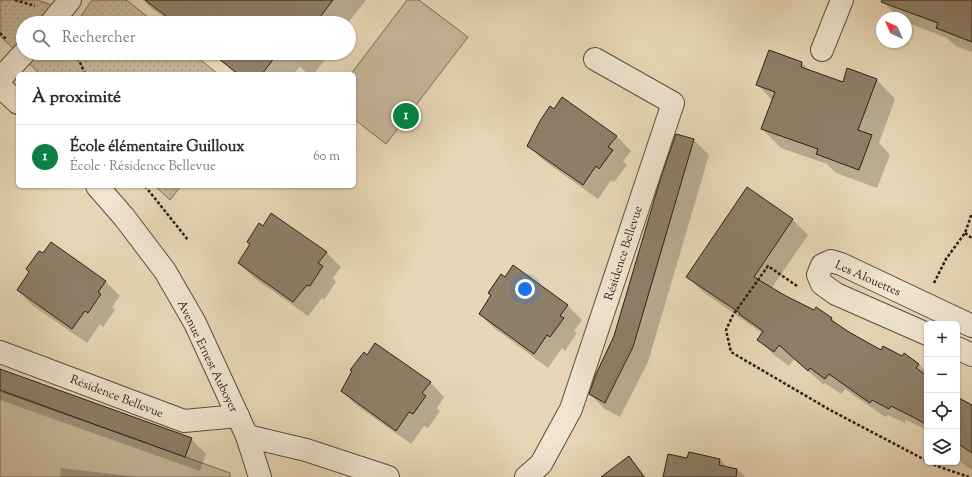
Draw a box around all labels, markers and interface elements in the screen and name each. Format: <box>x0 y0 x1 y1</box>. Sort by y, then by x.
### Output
north arrow <box>876 12 912 48</box>
search box <box>16 16 356 60</box>
icon: search <box>30 27 52 49</box>
text: Rechercher <box>62 28 135 49</box>
text: À proximité <box>32 86 121 110</box>
pin: 1 <box>393 101 419 131</box>
text: École élémentaire Guilloux <box>70 137 245 158</box>
text: 1 <box>43 148 47 166</box>
text: 60 m <box>313 148 340 166</box>
text: École · Résidence Bellevue <box>70 158 216 176</box>
street label: Résidence Bellevue <box>600 203 648 303</box>
street label: Les Alouettes <box>832 256 904 302</box>
your location <box>515 279 535 299</box>
street label: Avenue Ernest Auboyer <box>172 297 242 416</box>
map controls <box>924 321 960 465</box>
button: + <box>924 321 960 357</box>
button: − <box>924 357 960 393</box>
street label: Résidence Bellevue <box>67 371 166 423</box>
button: locate <box>924 393 960 429</box>
button: layers <box>924 429 960 465</box>

